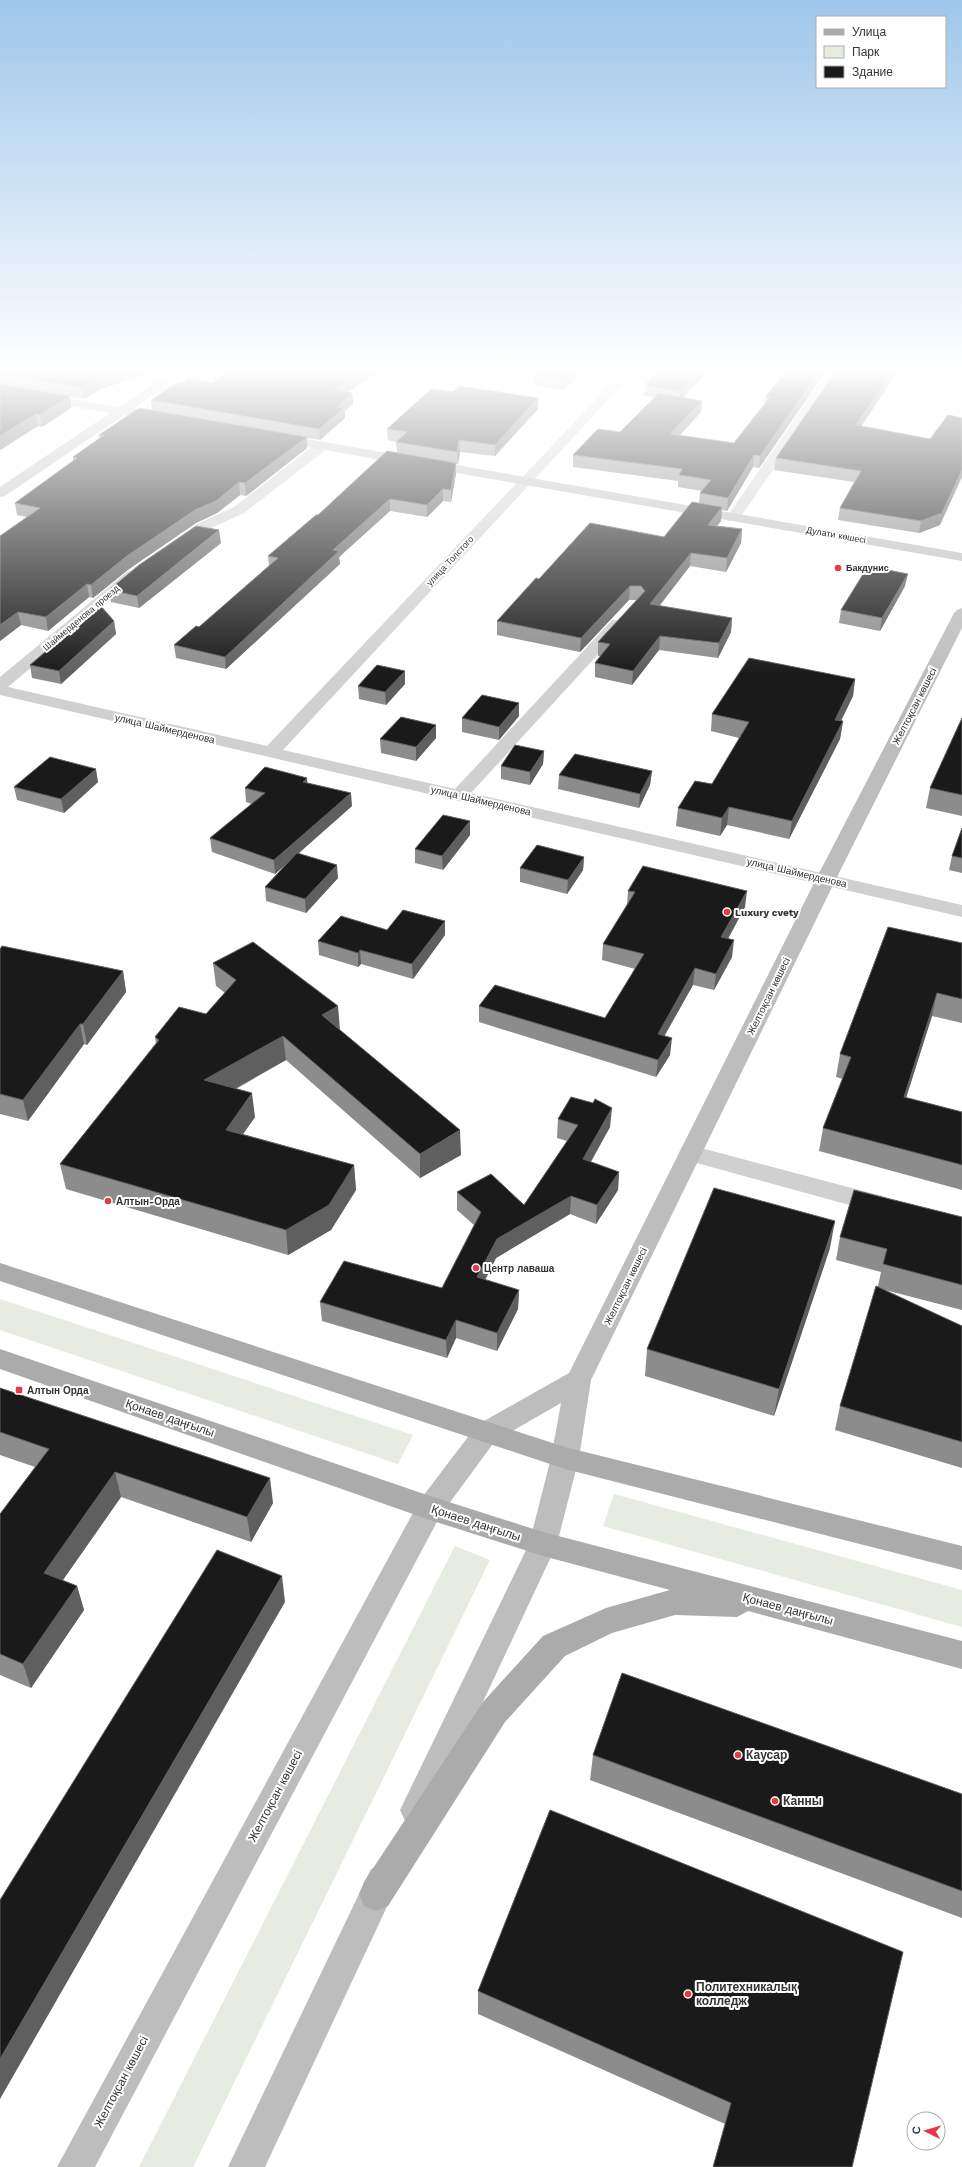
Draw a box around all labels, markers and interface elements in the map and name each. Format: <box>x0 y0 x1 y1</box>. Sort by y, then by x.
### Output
legend <box>816 16 946 88</box>
text: Улица <box>852 25 886 39</box>
text: Парк <box>852 45 880 59</box>
text: Здание <box>852 65 893 79</box>
street label: Дулати көшесі <box>805 525 867 545</box>
street label: улица Толстого <box>424 534 476 588</box>
marker: Бакдунис <box>833 563 843 573</box>
place label: Бакдунис <box>846 563 889 573</box>
street label: Шаймерденова проезд <box>41 583 122 653</box>
street label: Желтоқсан көшесі <box>890 666 939 747</box>
street label: улица Шаймерденова <box>114 712 216 745</box>
street label: улица Шаймерденова <box>430 784 532 817</box>
street label: улица Шаймерденова <box>746 856 848 889</box>
marker: Luxury cvety <box>722 907 732 917</box>
place label: Luxury cvety <box>735 907 799 918</box>
street label: Желтоқсан көшесі <box>745 956 792 1037</box>
marker: Алтын-Орда <box>103 1196 113 1206</box>
place label: Алтын-Орда <box>116 1196 180 1207</box>
street label: Желтоқсан көшесі <box>602 1246 649 1327</box>
marker: Центр лаваша <box>471 1263 481 1273</box>
place label: Центр лаваша <box>484 1263 555 1274</box>
marker: Алтын Орда <box>14 1385 24 1395</box>
place label: Алтын Орда <box>27 1385 89 1396</box>
street label: Қонаев даңғылы <box>124 1396 216 1440</box>
street label: Қонаев даңғылы <box>430 1502 522 1544</box>
street label: Қонаев даңғылы <box>741 1590 835 1628</box>
street label: Желтоқсан көшесі <box>245 1748 305 1844</box>
place label: Каусар <box>746 1748 787 1762</box>
marker: Каусар <box>733 1750 743 1760</box>
place label: Канны <box>783 1794 822 1808</box>
marker: Канны <box>770 1796 780 1806</box>
place label: Политехникалық колледж <box>696 1980 797 2008</box>
marker: Политехникалық колледж <box>683 1989 693 1999</box>
street label: Желтоқсан көшесі <box>91 2034 151 2130</box>
north arrow <box>906 2111 946 2151</box>
text: С <box>910 2126 923 2135</box>

